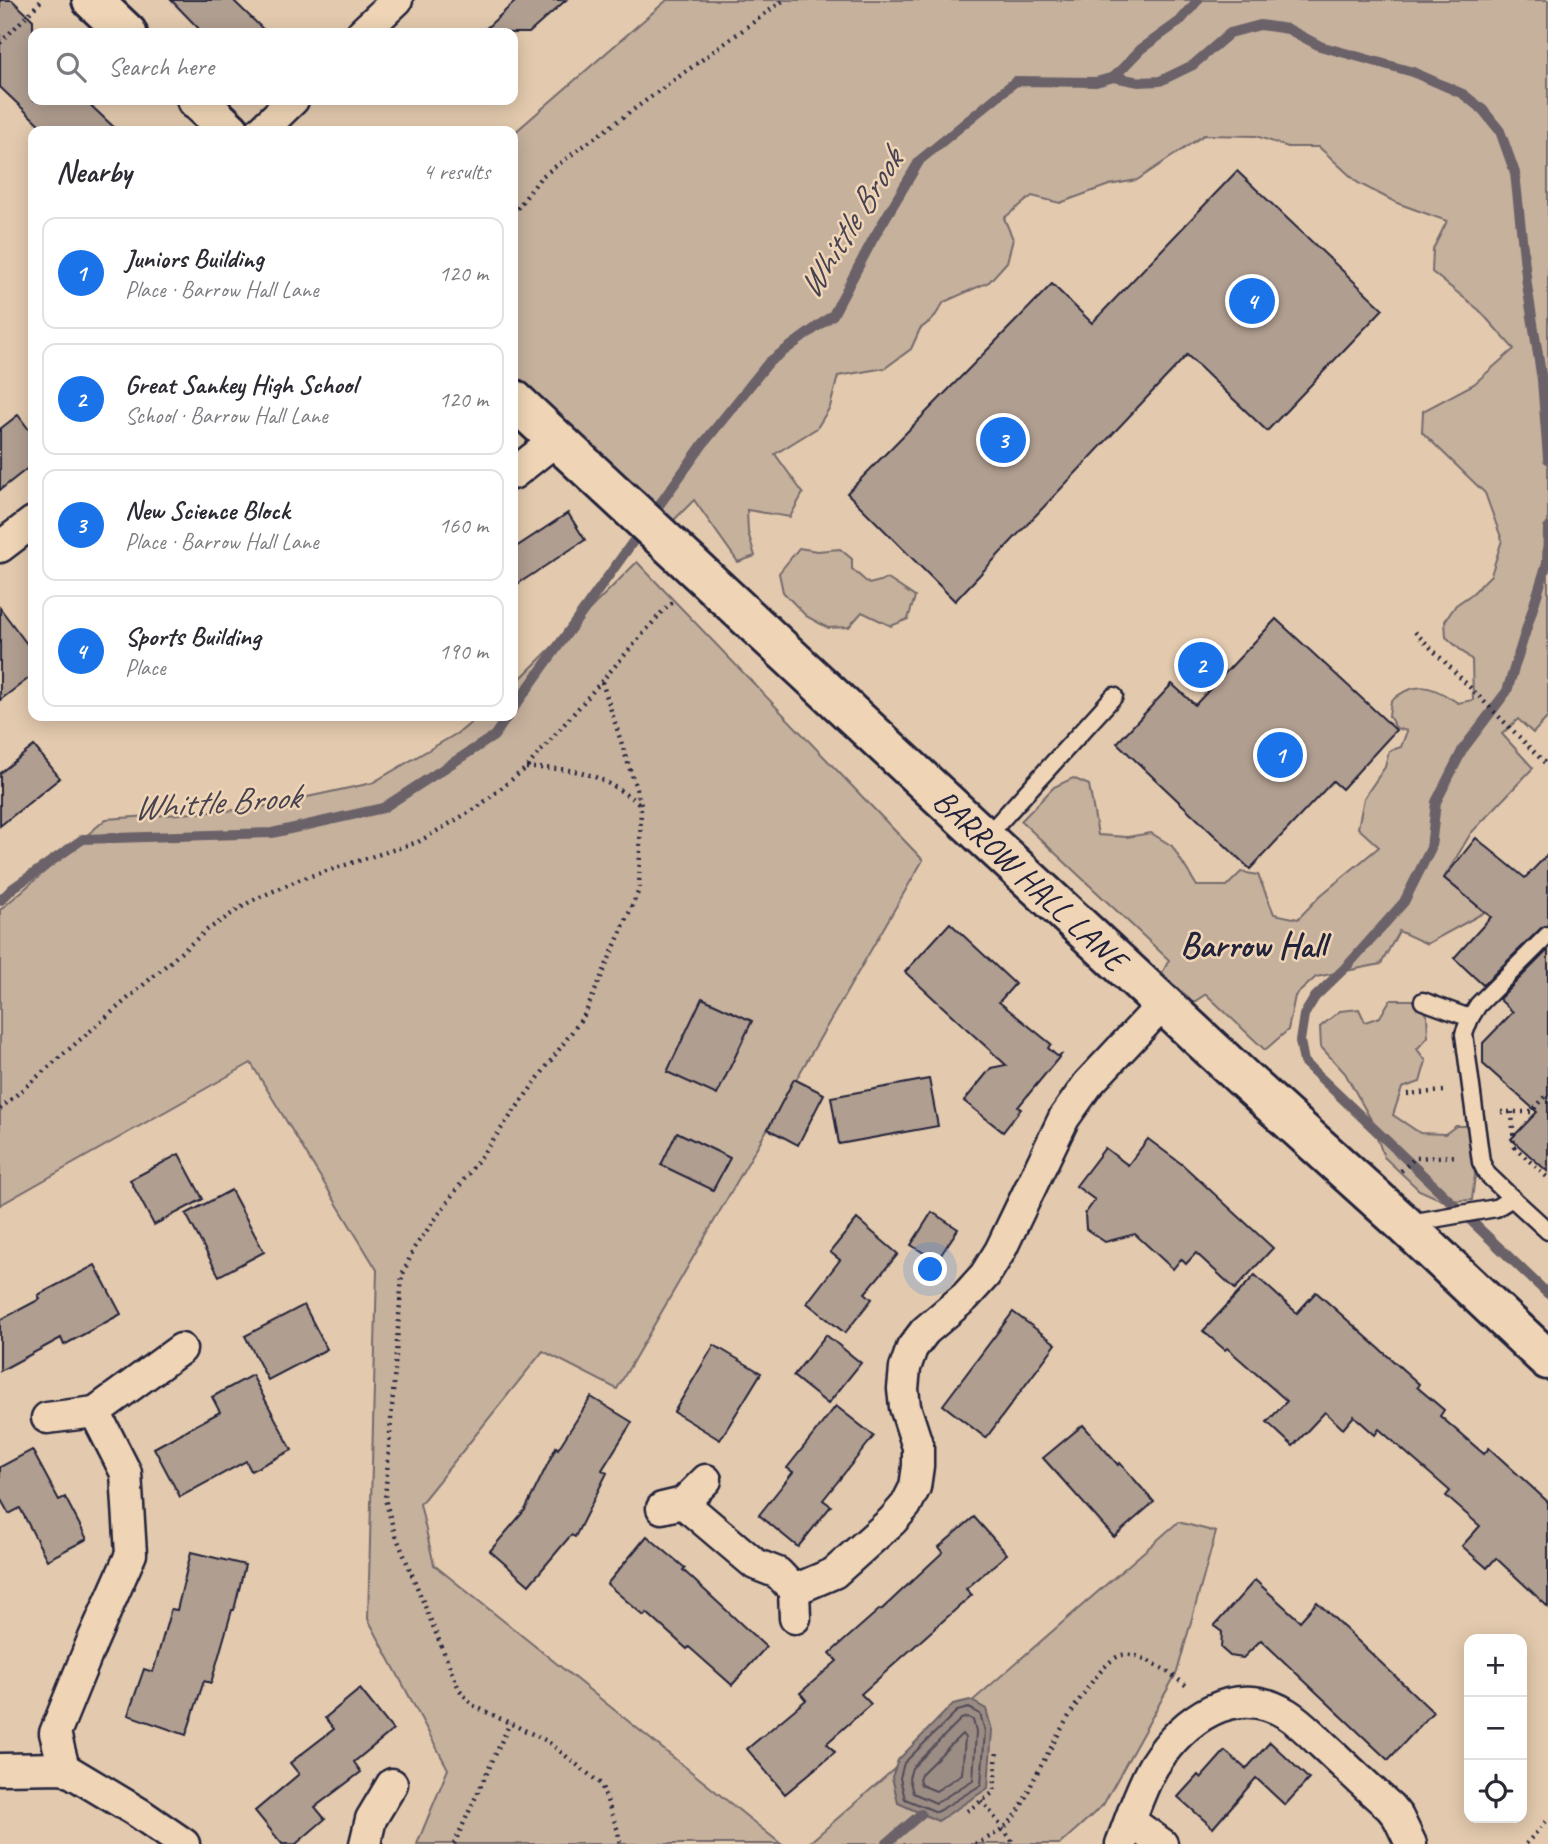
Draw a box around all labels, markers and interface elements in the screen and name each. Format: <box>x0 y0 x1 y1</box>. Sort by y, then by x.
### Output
search box <box>28 28 518 105</box>
icon: search <box>52 48 90 86</box>
text: Search here <box>108 50 214 83</box>
water label: Whittle Brook <box>787 136 916 306</box>
text: Nearby <box>56 153 132 191</box>
text: 4 results <box>423 157 490 186</box>
text: Juniors Building <box>125 242 263 275</box>
text: 1 <box>76 259 86 288</box>
text: 120 m <box>439 259 488 288</box>
text: Place · Barrow Hall Lane <box>125 275 318 304</box>
pin: 4 <box>1229 275 1275 327</box>
text: Great Sankey High School <box>125 368 357 401</box>
text: 2 <box>76 385 86 414</box>
text: 120 m <box>439 385 488 414</box>
text: School · Barrow Hall Lane <box>125 401 327 430</box>
pin: 3 <box>980 414 1026 466</box>
text: New Science Block <box>125 494 289 527</box>
text: 3 <box>76 511 86 540</box>
text: 160 m <box>439 511 488 540</box>
text: Place · Barrow Hall Lane <box>125 527 318 556</box>
text: Sports Building <box>125 620 260 653</box>
text: 4 <box>76 637 86 666</box>
text: 190 m <box>439 637 488 666</box>
pin: 2 <box>1178 639 1224 691</box>
text: Place <box>125 653 165 682</box>
pin: 1 <box>1257 729 1303 781</box>
water label: Whittle Brook <box>132 773 307 830</box>
street label: BARROW HALL LANE <box>924 779 1139 983</box>
district label: Barrow Hall <box>1180 923 1333 968</box>
your location <box>913 1252 947 1286</box>
map controls <box>1464 1634 1527 1823</box>
button: + <box>1464 1634 1527 1697</box>
button: − <box>1464 1697 1527 1760</box>
button: locate <box>1464 1760 1527 1823</box>

